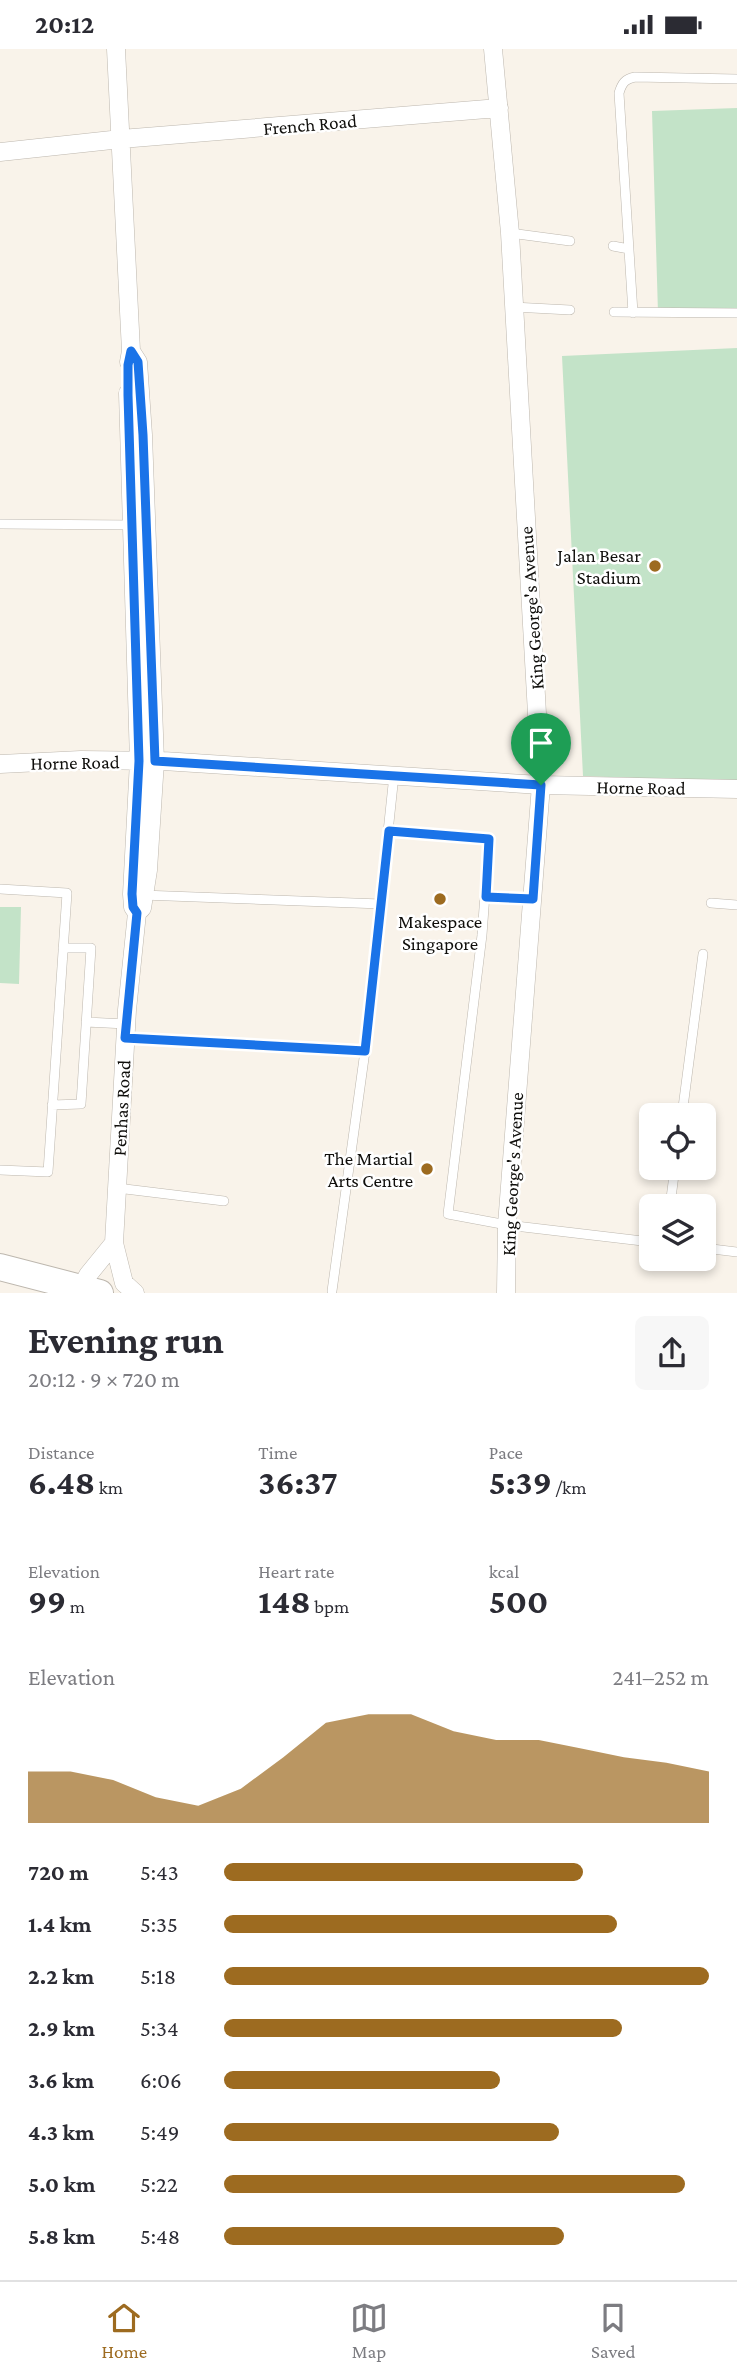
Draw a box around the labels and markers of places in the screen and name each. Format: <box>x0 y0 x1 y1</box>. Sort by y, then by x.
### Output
place label: Jalan Besar Stadium <box>555 545 641 588</box>
marker: Jalan Besar Stadium <box>647 558 663 574</box>
pin <box>511 713 571 785</box>
marker: Makespace Singapore <box>432 891 448 907</box>
place label: Makespace Singapore <box>398 911 482 954</box>
place label: The Martial Arts Centre <box>324 1148 413 1191</box>
marker: The Martial Arts Centre <box>419 1161 435 1177</box>

